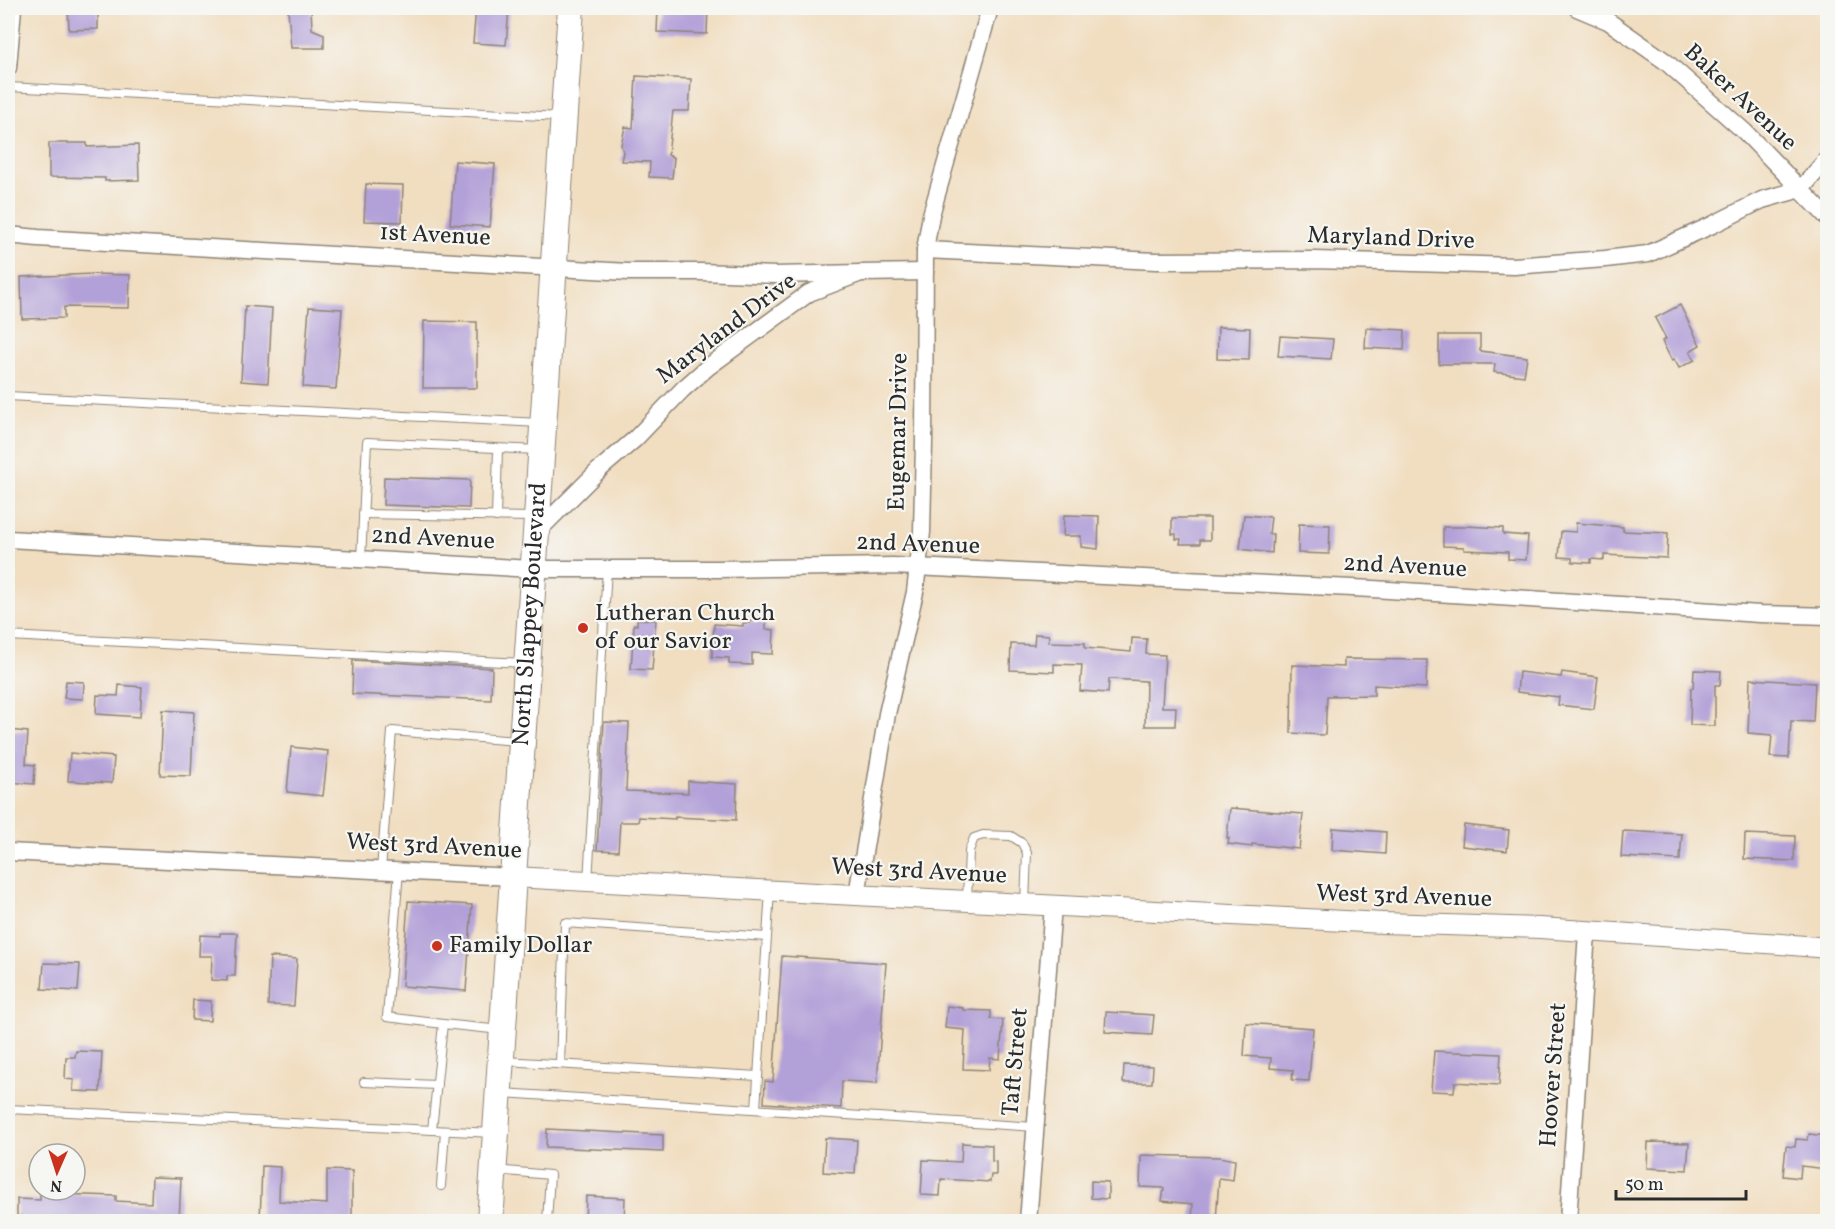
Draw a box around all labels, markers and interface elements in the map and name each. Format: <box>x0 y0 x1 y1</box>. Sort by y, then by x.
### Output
street label: Baker Avenue <box>1676 36 1804 160</box>
street label: 1st Avenue <box>379 216 491 256</box>
street label: Maryland Drive <box>1307 219 1475 259</box>
street label: Maryland Drive <box>650 265 804 393</box>
street label: Eugemar Drive <box>881 353 917 511</box>
street label: North Slappey Boulevard <box>505 481 556 747</box>
street label: 2nd Avenue <box>370 519 496 559</box>
street label: 2nd Avenue <box>855 526 981 564</box>
street label: 2nd Avenue <box>1342 547 1468 587</box>
place label: Lutheran Church of our Savior <box>595 597 775 659</box>
marker: Lutheran Church of our Savior <box>576 621 590 635</box>
street label: West 3rd Avenue <box>345 825 523 869</box>
street label: West 3rd Avenue <box>830 850 1008 894</box>
street label: West 3rd Avenue <box>1315 877 1493 917</box>
place label: Family Dollar <box>449 929 592 963</box>
marker: Family Dollar <box>430 939 444 953</box>
street label: Hoover Street <box>1532 1002 1576 1148</box>
street label: Taft Street <box>994 1006 1038 1118</box>
north arrow <box>27 1142 87 1202</box>
scale bar <box>1616 1163 1746 1201</box>
text: 50 m <box>1625 1173 1664 1198</box>
text: N <box>50 1174 63 1196</box>

